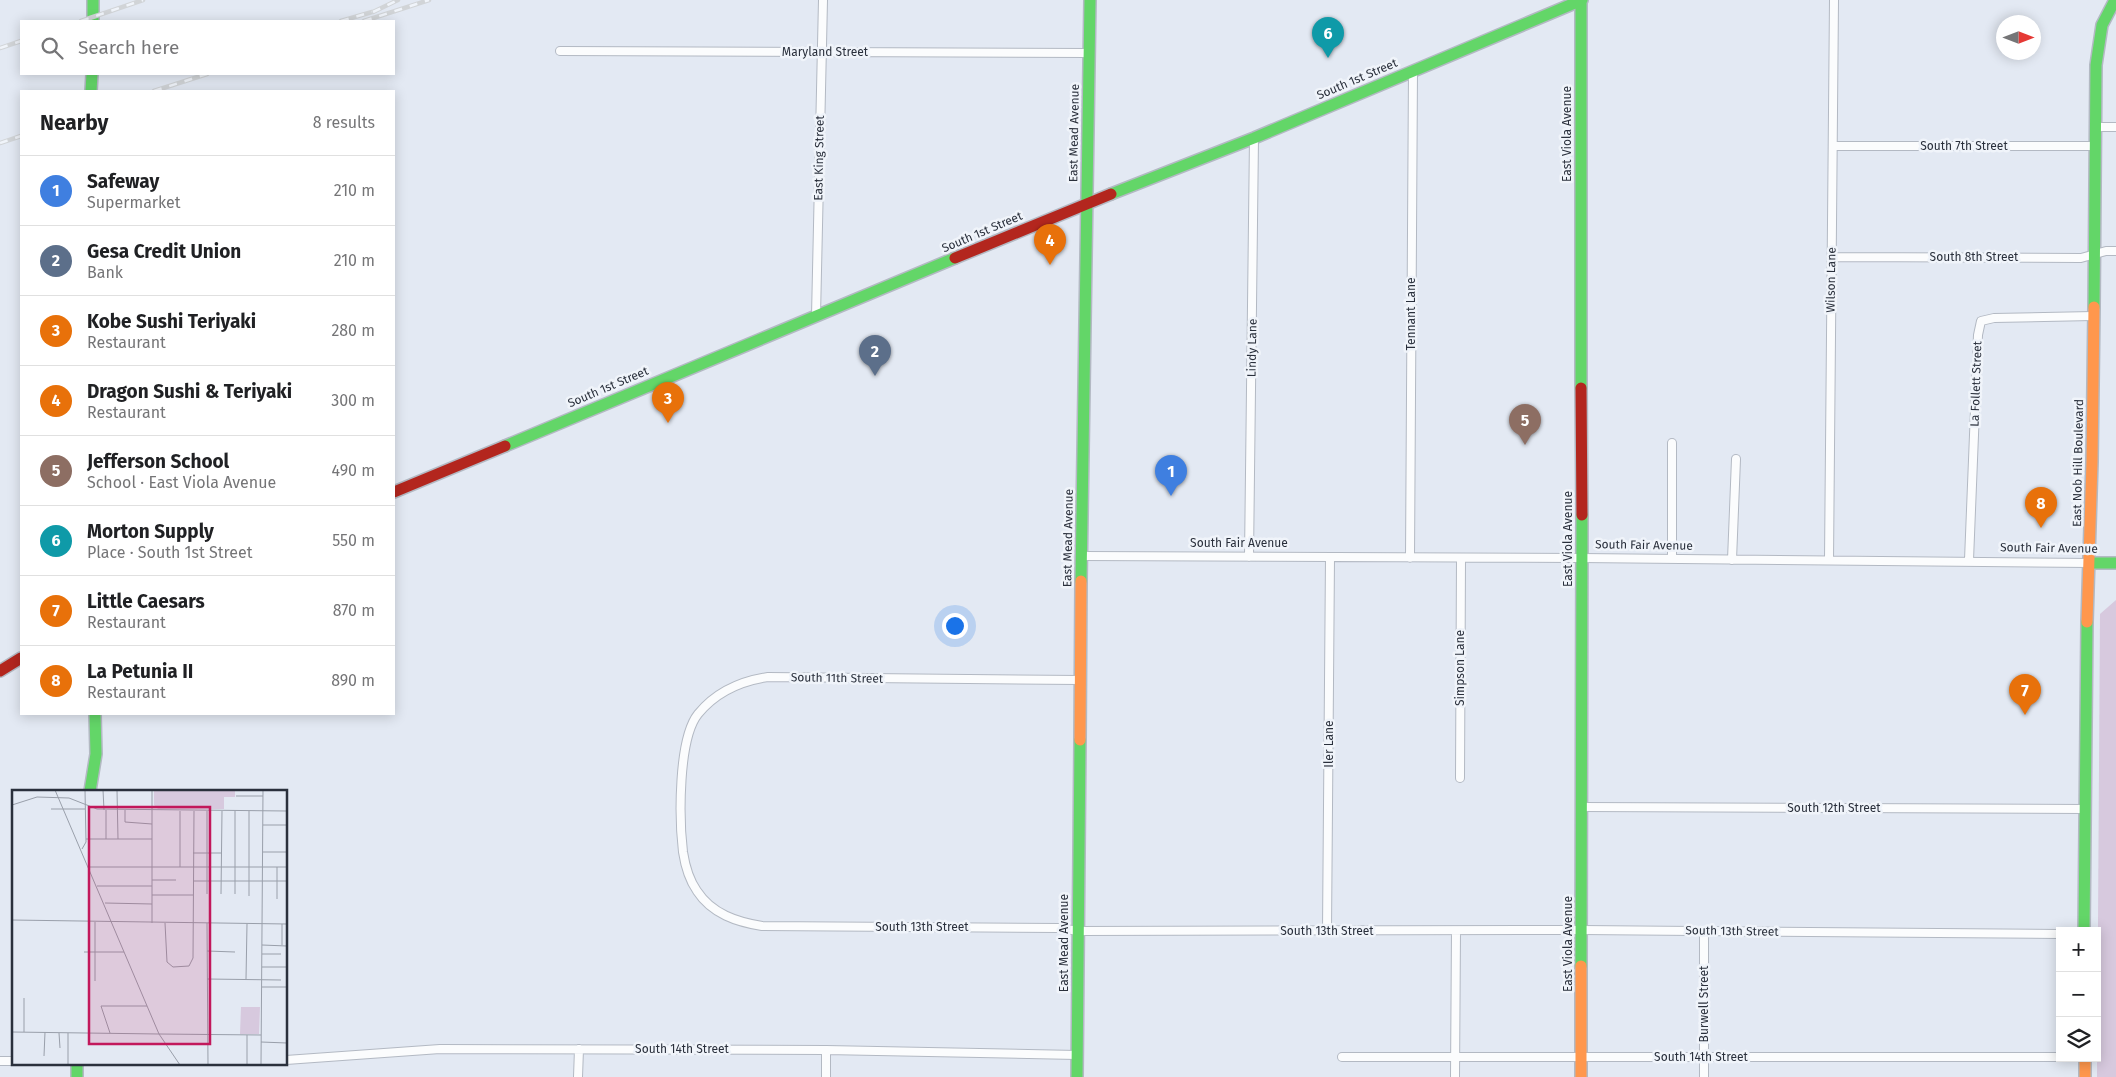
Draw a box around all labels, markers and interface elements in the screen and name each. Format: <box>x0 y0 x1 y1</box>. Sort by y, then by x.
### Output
north arrow <box>1996 15 2041 60</box>
pin: 6 <box>1312 17 1344 58</box>
search box <box>20 20 395 75</box>
icon: search <box>38 34 66 62</box>
text: Search here <box>78 36 179 59</box>
street label: Maryland Street <box>782 45 869 59</box>
street label: South 1st Street <box>1315 56 1400 102</box>
street label: East Mead Avenue <box>1066 84 1082 182</box>
street label: East Viola Avenue <box>1560 86 1574 182</box>
text: Nearby <box>40 110 108 136</box>
text: 8 results <box>313 113 375 132</box>
street label: East King Street <box>811 115 827 201</box>
street label: South 7th Street <box>1920 139 2008 153</box>
text: Safeway <box>87 170 159 193</box>
text: 1 <box>52 181 60 200</box>
text: 210 m <box>334 181 375 200</box>
text: Supermarket <box>87 193 181 212</box>
street label: South 1st Street <box>940 209 1025 255</box>
pin: 4 <box>1034 224 1066 265</box>
text: Gesa Credit Union <box>87 240 241 263</box>
street label: Wilson Lane <box>1823 247 1839 313</box>
street label: South 8th Street <box>1930 250 2019 264</box>
text: 2 <box>52 251 60 270</box>
text: 210 m <box>334 251 375 270</box>
text: Bank <box>87 263 123 282</box>
street label: Tennant Lane <box>1404 277 1418 351</box>
text: Kobe Sushi Teriyaki <box>87 310 256 333</box>
street label: Lindy Lane <box>1244 319 1260 377</box>
text: 3 <box>52 321 60 340</box>
text: 280 m <box>331 321 375 340</box>
text: Restaurant <box>87 333 166 352</box>
pin: 2 <box>859 335 891 376</box>
street label: La Follett Street <box>1968 340 1985 427</box>
street label: South 1st Street <box>566 364 651 410</box>
text: Dragon Sushi & Teriyaki <box>87 380 292 403</box>
pin: 3 <box>652 382 684 423</box>
text: 4 <box>51 391 61 410</box>
text: 300 m <box>331 391 375 410</box>
street label: East Nob Hill Boulevard <box>2070 399 2086 527</box>
text: Restaurant <box>87 403 166 422</box>
pin: 5 <box>1509 404 1541 445</box>
text: Jefferson School <box>87 450 229 473</box>
pin: 1 <box>1155 455 1187 496</box>
text: 5 <box>52 461 60 480</box>
text: 490 m <box>332 461 375 480</box>
text: School · East Viola Avenue <box>87 473 276 492</box>
pin: 8 <box>2025 487 2057 528</box>
street label: East Mead Avenue <box>1060 489 1076 587</box>
street label: East Viola Avenue <box>1561 491 1575 587</box>
text: Morton Supply <box>87 520 214 543</box>
text: 6 <box>51 531 61 550</box>
text: 550 m <box>332 531 375 550</box>
street label: South Fair Avenue <box>1190 536 1288 550</box>
street label: South Fair Avenue <box>1595 537 1693 553</box>
street label: South Fair Avenue <box>2000 540 2098 556</box>
text: Place · South 1st Street <box>87 543 252 562</box>
text: Little Caesars <box>87 590 205 613</box>
text: 7 <box>52 601 60 620</box>
text: 870 m <box>333 601 375 620</box>
text: Restaurant <box>87 613 166 632</box>
your location <box>942 613 968 639</box>
street label: Simpson Lane <box>1453 630 1467 706</box>
text: La Petunia II <box>87 660 193 683</box>
street label: South 11th Street <box>791 670 884 686</box>
text: 8 <box>51 671 61 690</box>
text: 890 m <box>331 671 375 690</box>
pin: 7 <box>2009 674 2041 715</box>
text: Restaurant <box>87 683 166 702</box>
street label: Iler Lane <box>1322 720 1336 768</box>
inset map <box>12 790 288 1064</box>
street label: South 12th Street <box>1787 801 1881 815</box>
street label: East Mead Avenue <box>1057 894 1071 992</box>
street label: East Viola Avenue <box>1561 896 1575 992</box>
street label: South 13th Street <box>875 920 969 934</box>
street label: South 13th Street <box>1685 923 1779 939</box>
street label: South 13th Street <box>1280 924 1374 938</box>
map controls <box>2056 927 2101 1062</box>
button: + <box>2056 927 2101 972</box>
street label: Burwell Street <box>1697 965 1711 1042</box>
button: − <box>2056 972 2101 1017</box>
button: layers <box>2056 1017 2101 1062</box>
street label: South 14th Street <box>635 1042 730 1056</box>
street label: South 14th Street <box>1654 1050 1749 1064</box>

